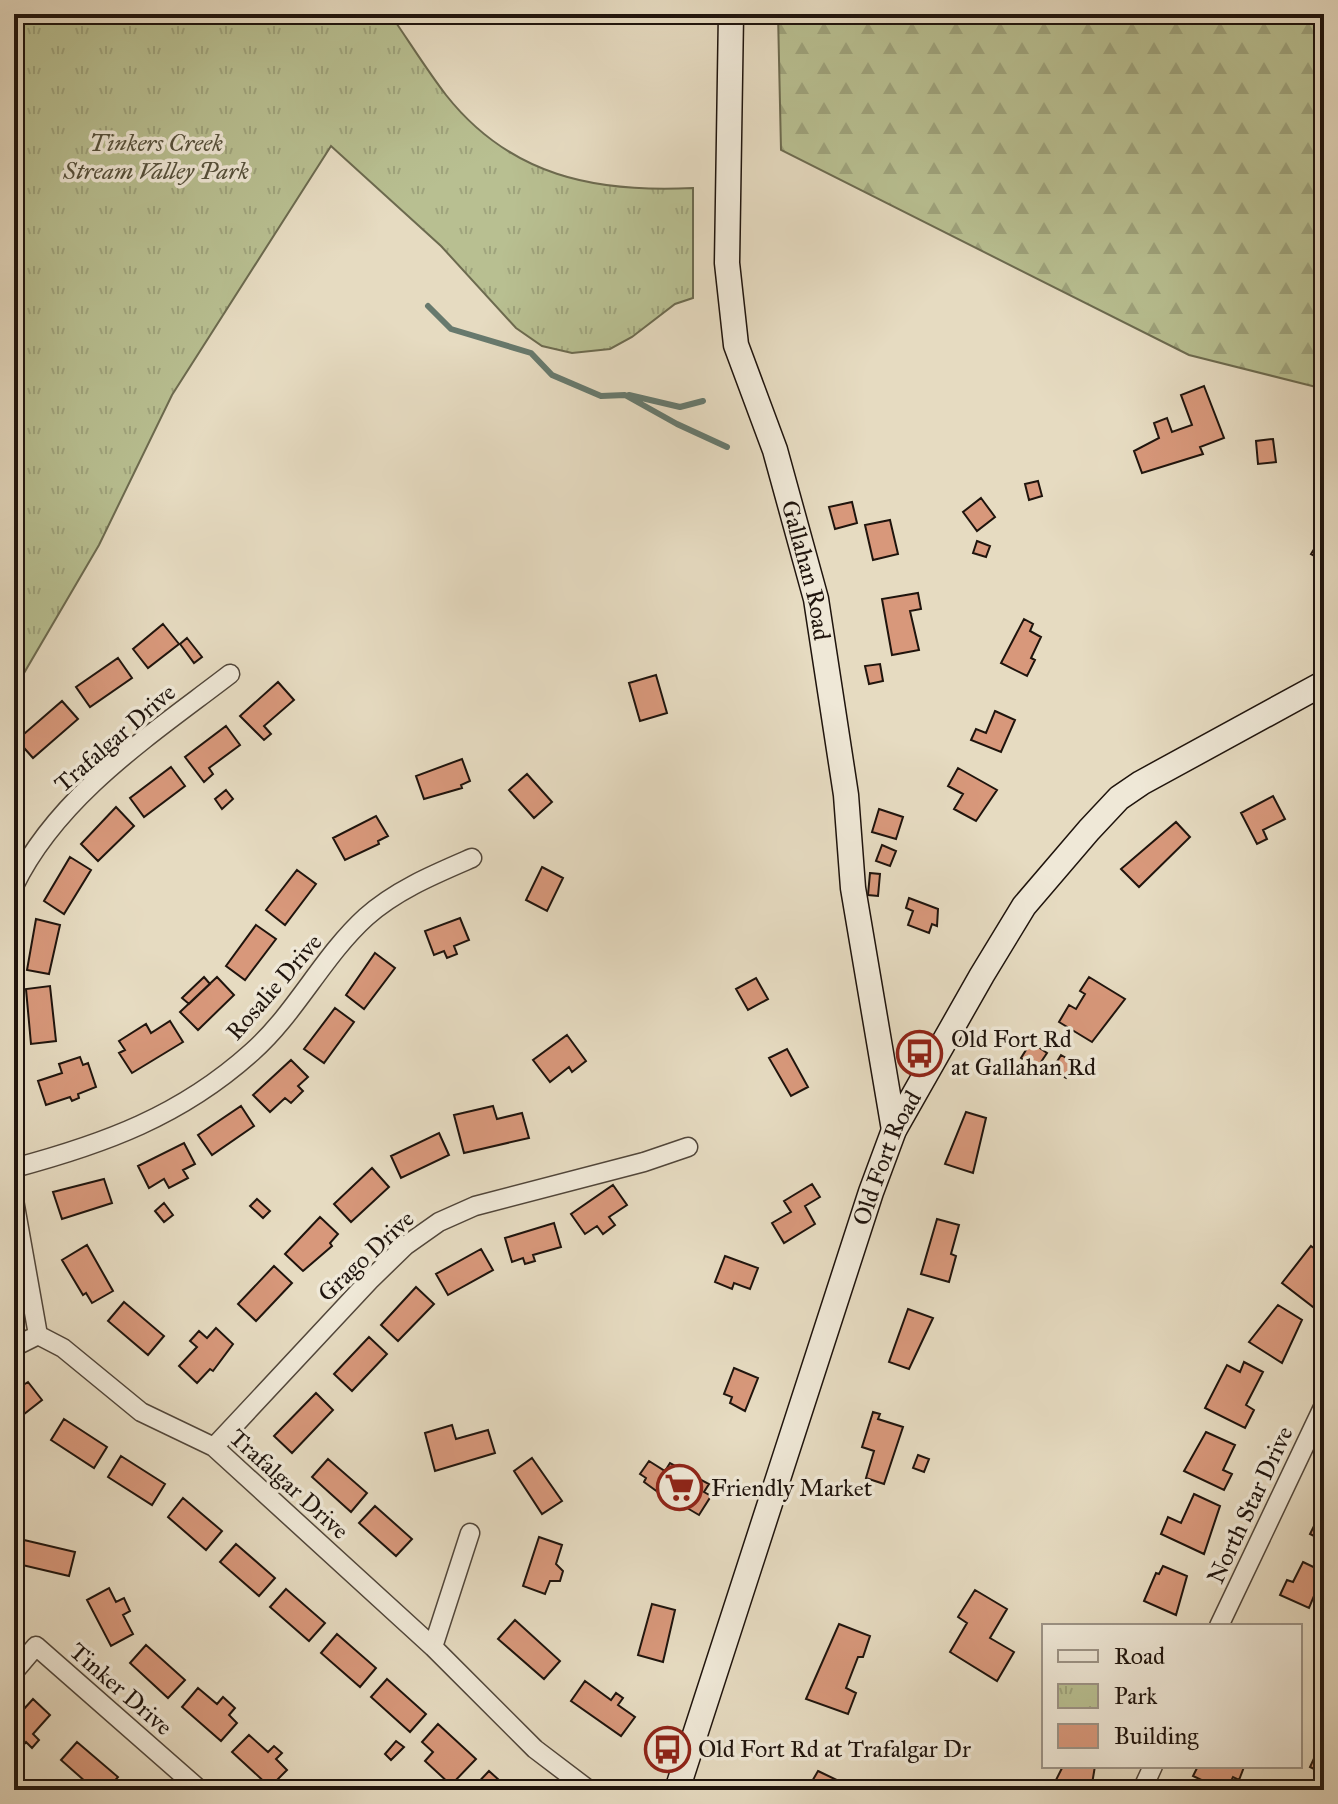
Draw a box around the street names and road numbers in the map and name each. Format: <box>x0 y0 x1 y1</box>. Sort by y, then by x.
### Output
street label: Gallahan Road <box>775 497 837 643</box>
street label: Trafalgar Drive <box>48 677 182 799</box>
street label: Rosalie Drive <box>220 928 328 1046</box>
street label: Old Fort Road <box>846 1085 928 1229</box>
street label: Grago Drive <box>312 1204 420 1308</box>
street label: Trafalgar Drive <box>223 1422 355 1546</box>
street label: North Star Drive <box>1200 1422 1300 1588</box>
street label: Tinker Drive <box>63 1636 179 1742</box>

